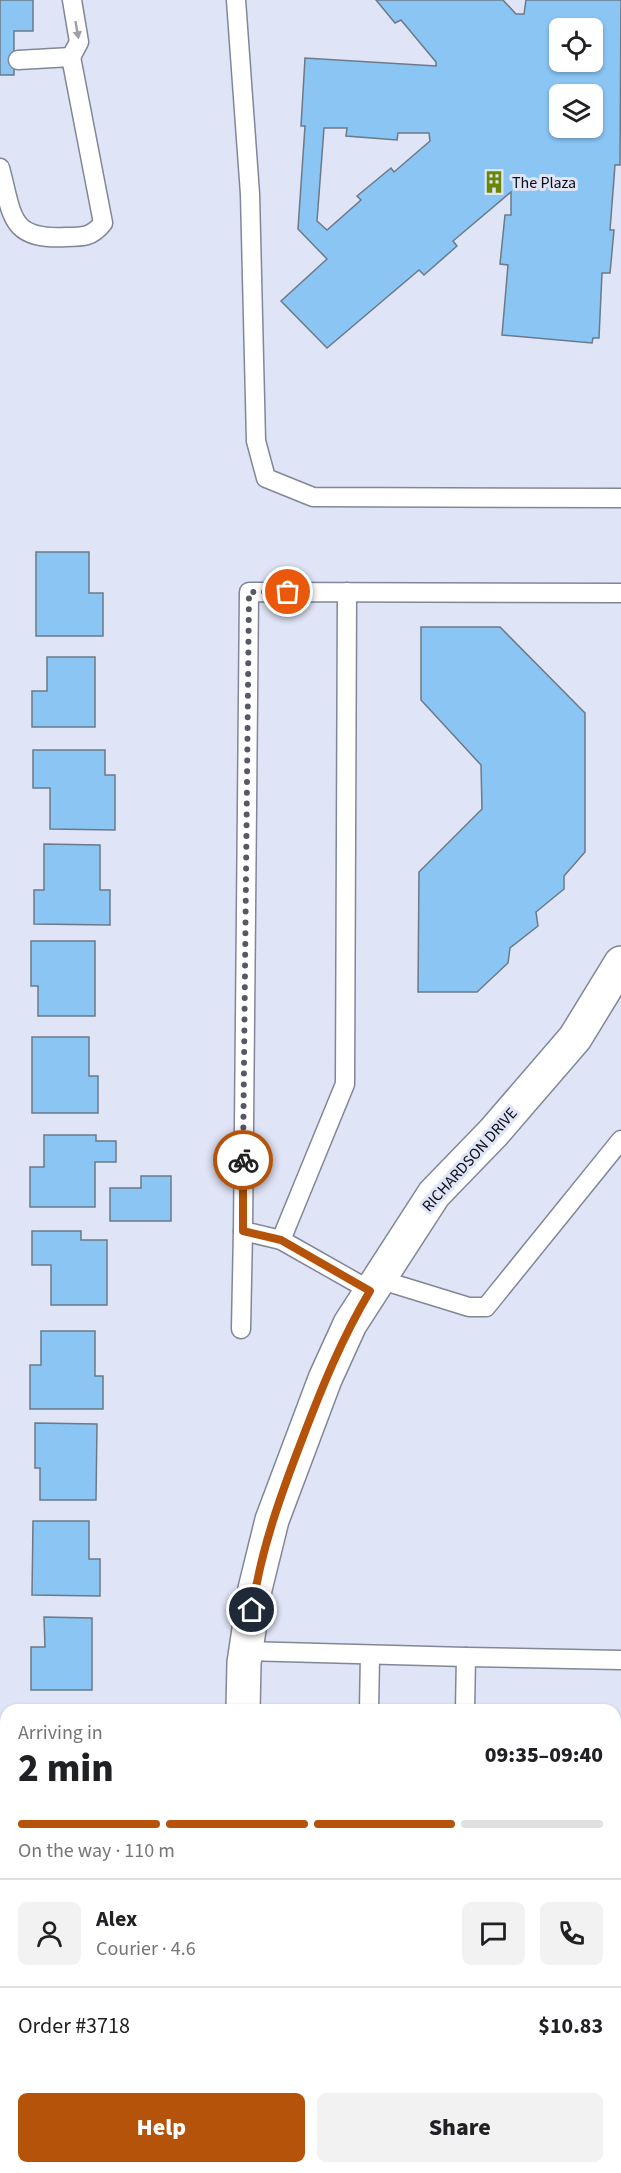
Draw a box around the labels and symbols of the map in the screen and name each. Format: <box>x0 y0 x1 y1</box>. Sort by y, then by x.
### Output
one-way arrow <box>73 20 82 39</box>
building icon: The Plaza <box>481 169 507 195</box>
place label: The Plaza <box>512 172 576 194</box>
pin <box>262 566 313 617</box>
street label: RICHARDSON DRIVE <box>417 1103 522 1216</box>
courier <box>213 1130 273 1190</box>
pin <box>226 1584 277 1635</box>

